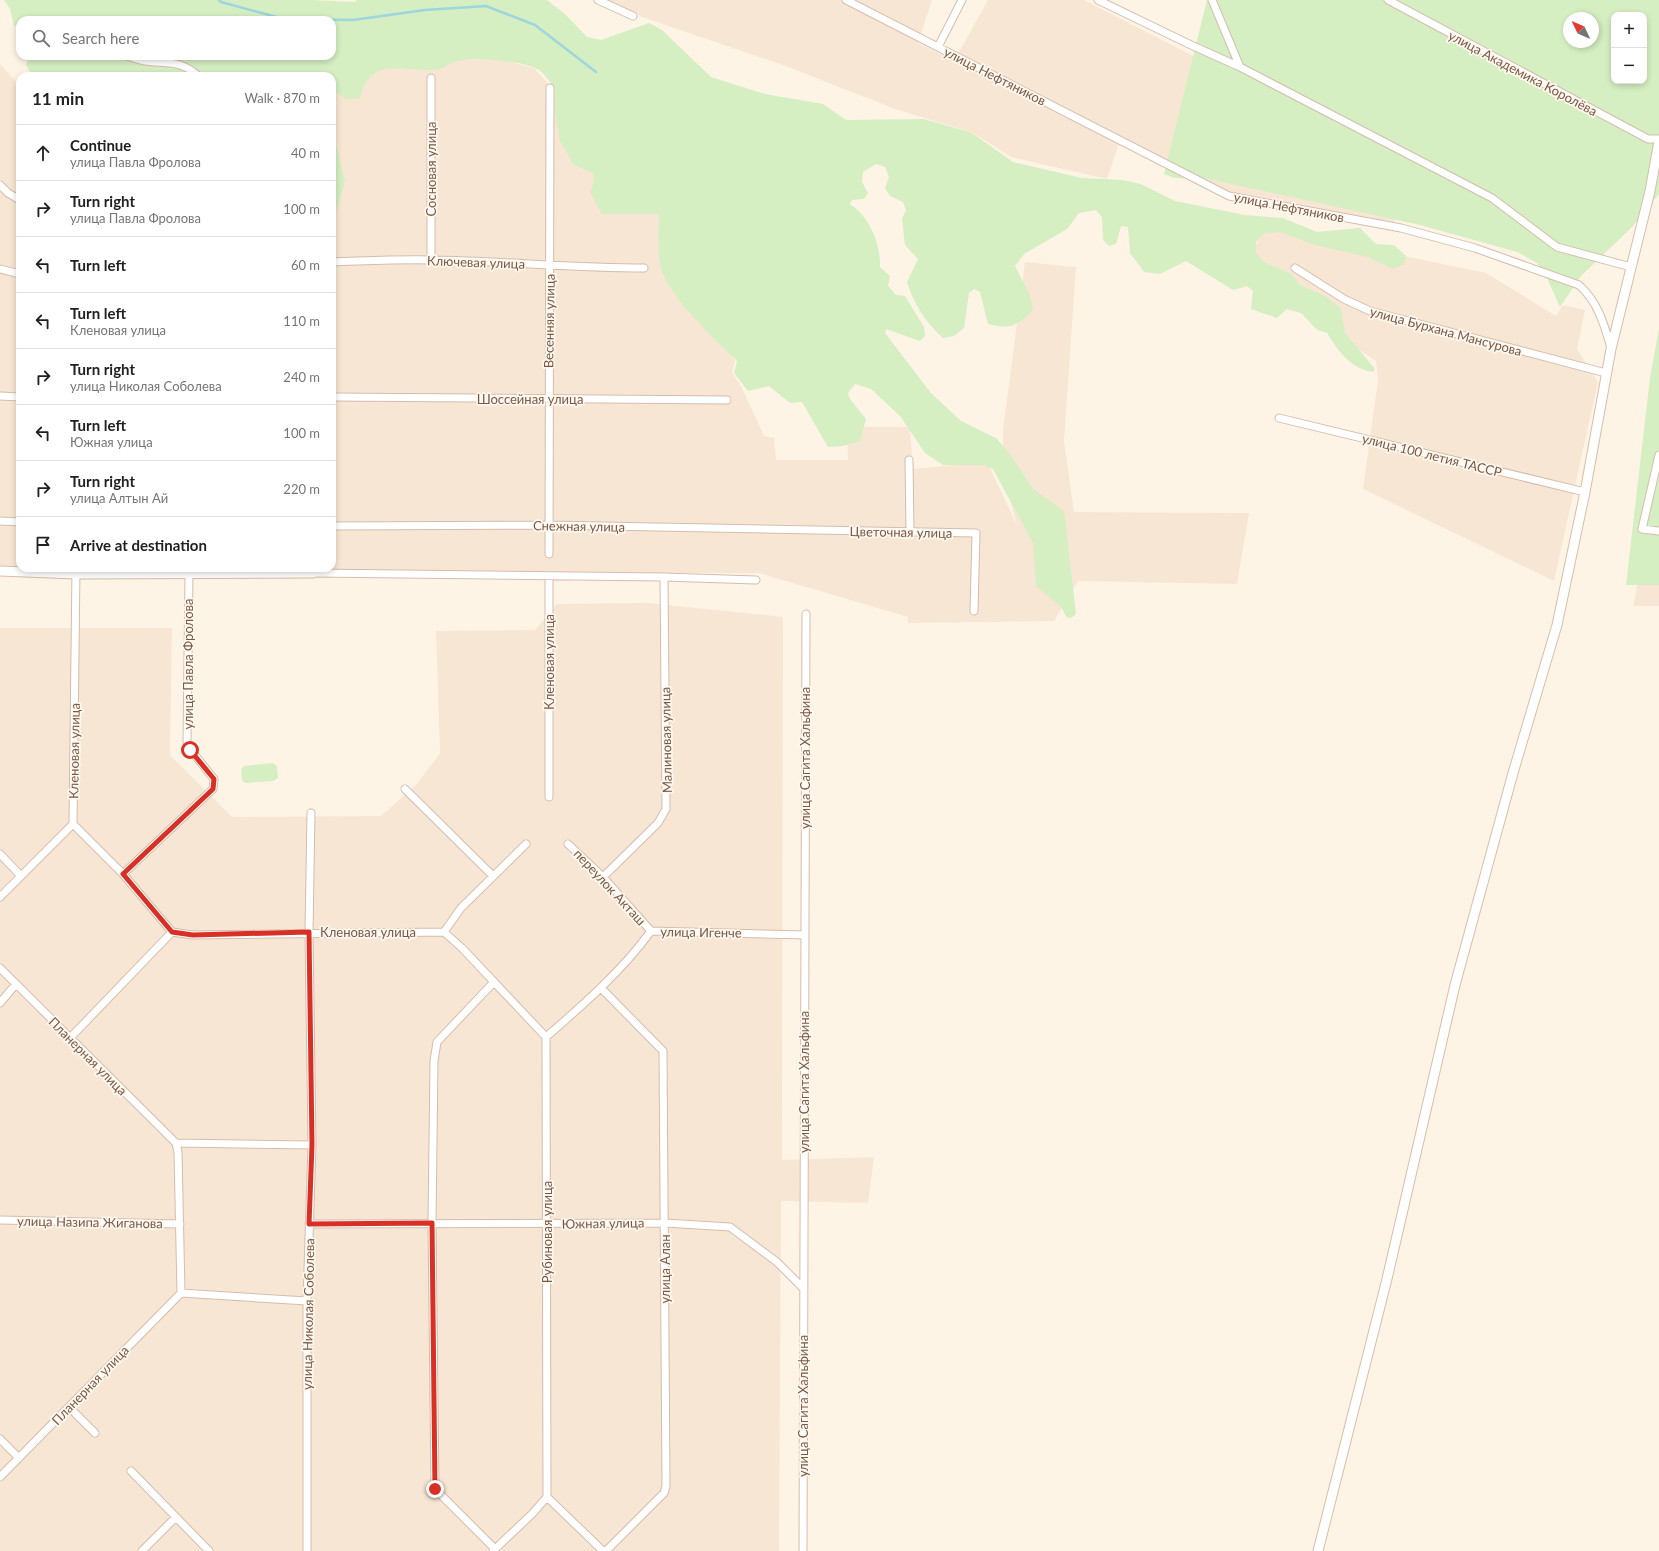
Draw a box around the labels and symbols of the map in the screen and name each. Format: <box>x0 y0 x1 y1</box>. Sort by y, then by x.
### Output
north arrow <box>1563 12 1599 48</box>
street label: улица Академика Королёва <box>1446 27 1600 119</box>
street label: улица Нефтяников <box>941 43 1049 109</box>
street label: Сосновая улица <box>423 122 439 217</box>
street label: улица Нефтяников <box>1232 188 1346 226</box>
street label: Ключевая улица <box>427 252 525 272</box>
street label: Весенняя улица <box>540 274 558 368</box>
street label: улица Бурхана Мансурова <box>1368 303 1524 359</box>
street label: Шоссейная улица <box>477 391 583 407</box>
street label: улица 100 летия ТАССР <box>1361 430 1504 480</box>
street label: Снежная улица <box>533 517 625 535</box>
street label: Цветочная улица <box>850 523 952 541</box>
street label: улица Павла Фролова <box>180 599 196 729</box>
street label: Кленовая улица <box>541 614 557 710</box>
street label: Малиновая улица <box>657 687 675 793</box>
street label: улица Сагита Хальфина <box>797 687 813 829</box>
street label: Кленовая улица <box>65 703 83 799</box>
route start <box>181 741 199 759</box>
street label: переулок Акташ <box>571 846 649 928</box>
street label: улица Игенче <box>660 923 742 941</box>
street label: Кленовая улица <box>320 924 416 940</box>
street label: улица Сагита Хальфина <box>796 1011 812 1153</box>
street label: Планерная улица <box>46 1014 130 1098</box>
street label: Рубиновая улица <box>539 1181 555 1283</box>
street label: улица Назипа Жиганова <box>17 1213 163 1231</box>
street label: Южная улица <box>562 1214 644 1232</box>
street label: улица Алан <box>657 1234 673 1304</box>
street label: улица Николая Соболева <box>299 1238 317 1390</box>
street label: улица Сагита Хальфина <box>795 1335 811 1477</box>
street label: Планерная улица <box>48 1342 132 1428</box>
route end <box>426 1480 444 1498</box>

